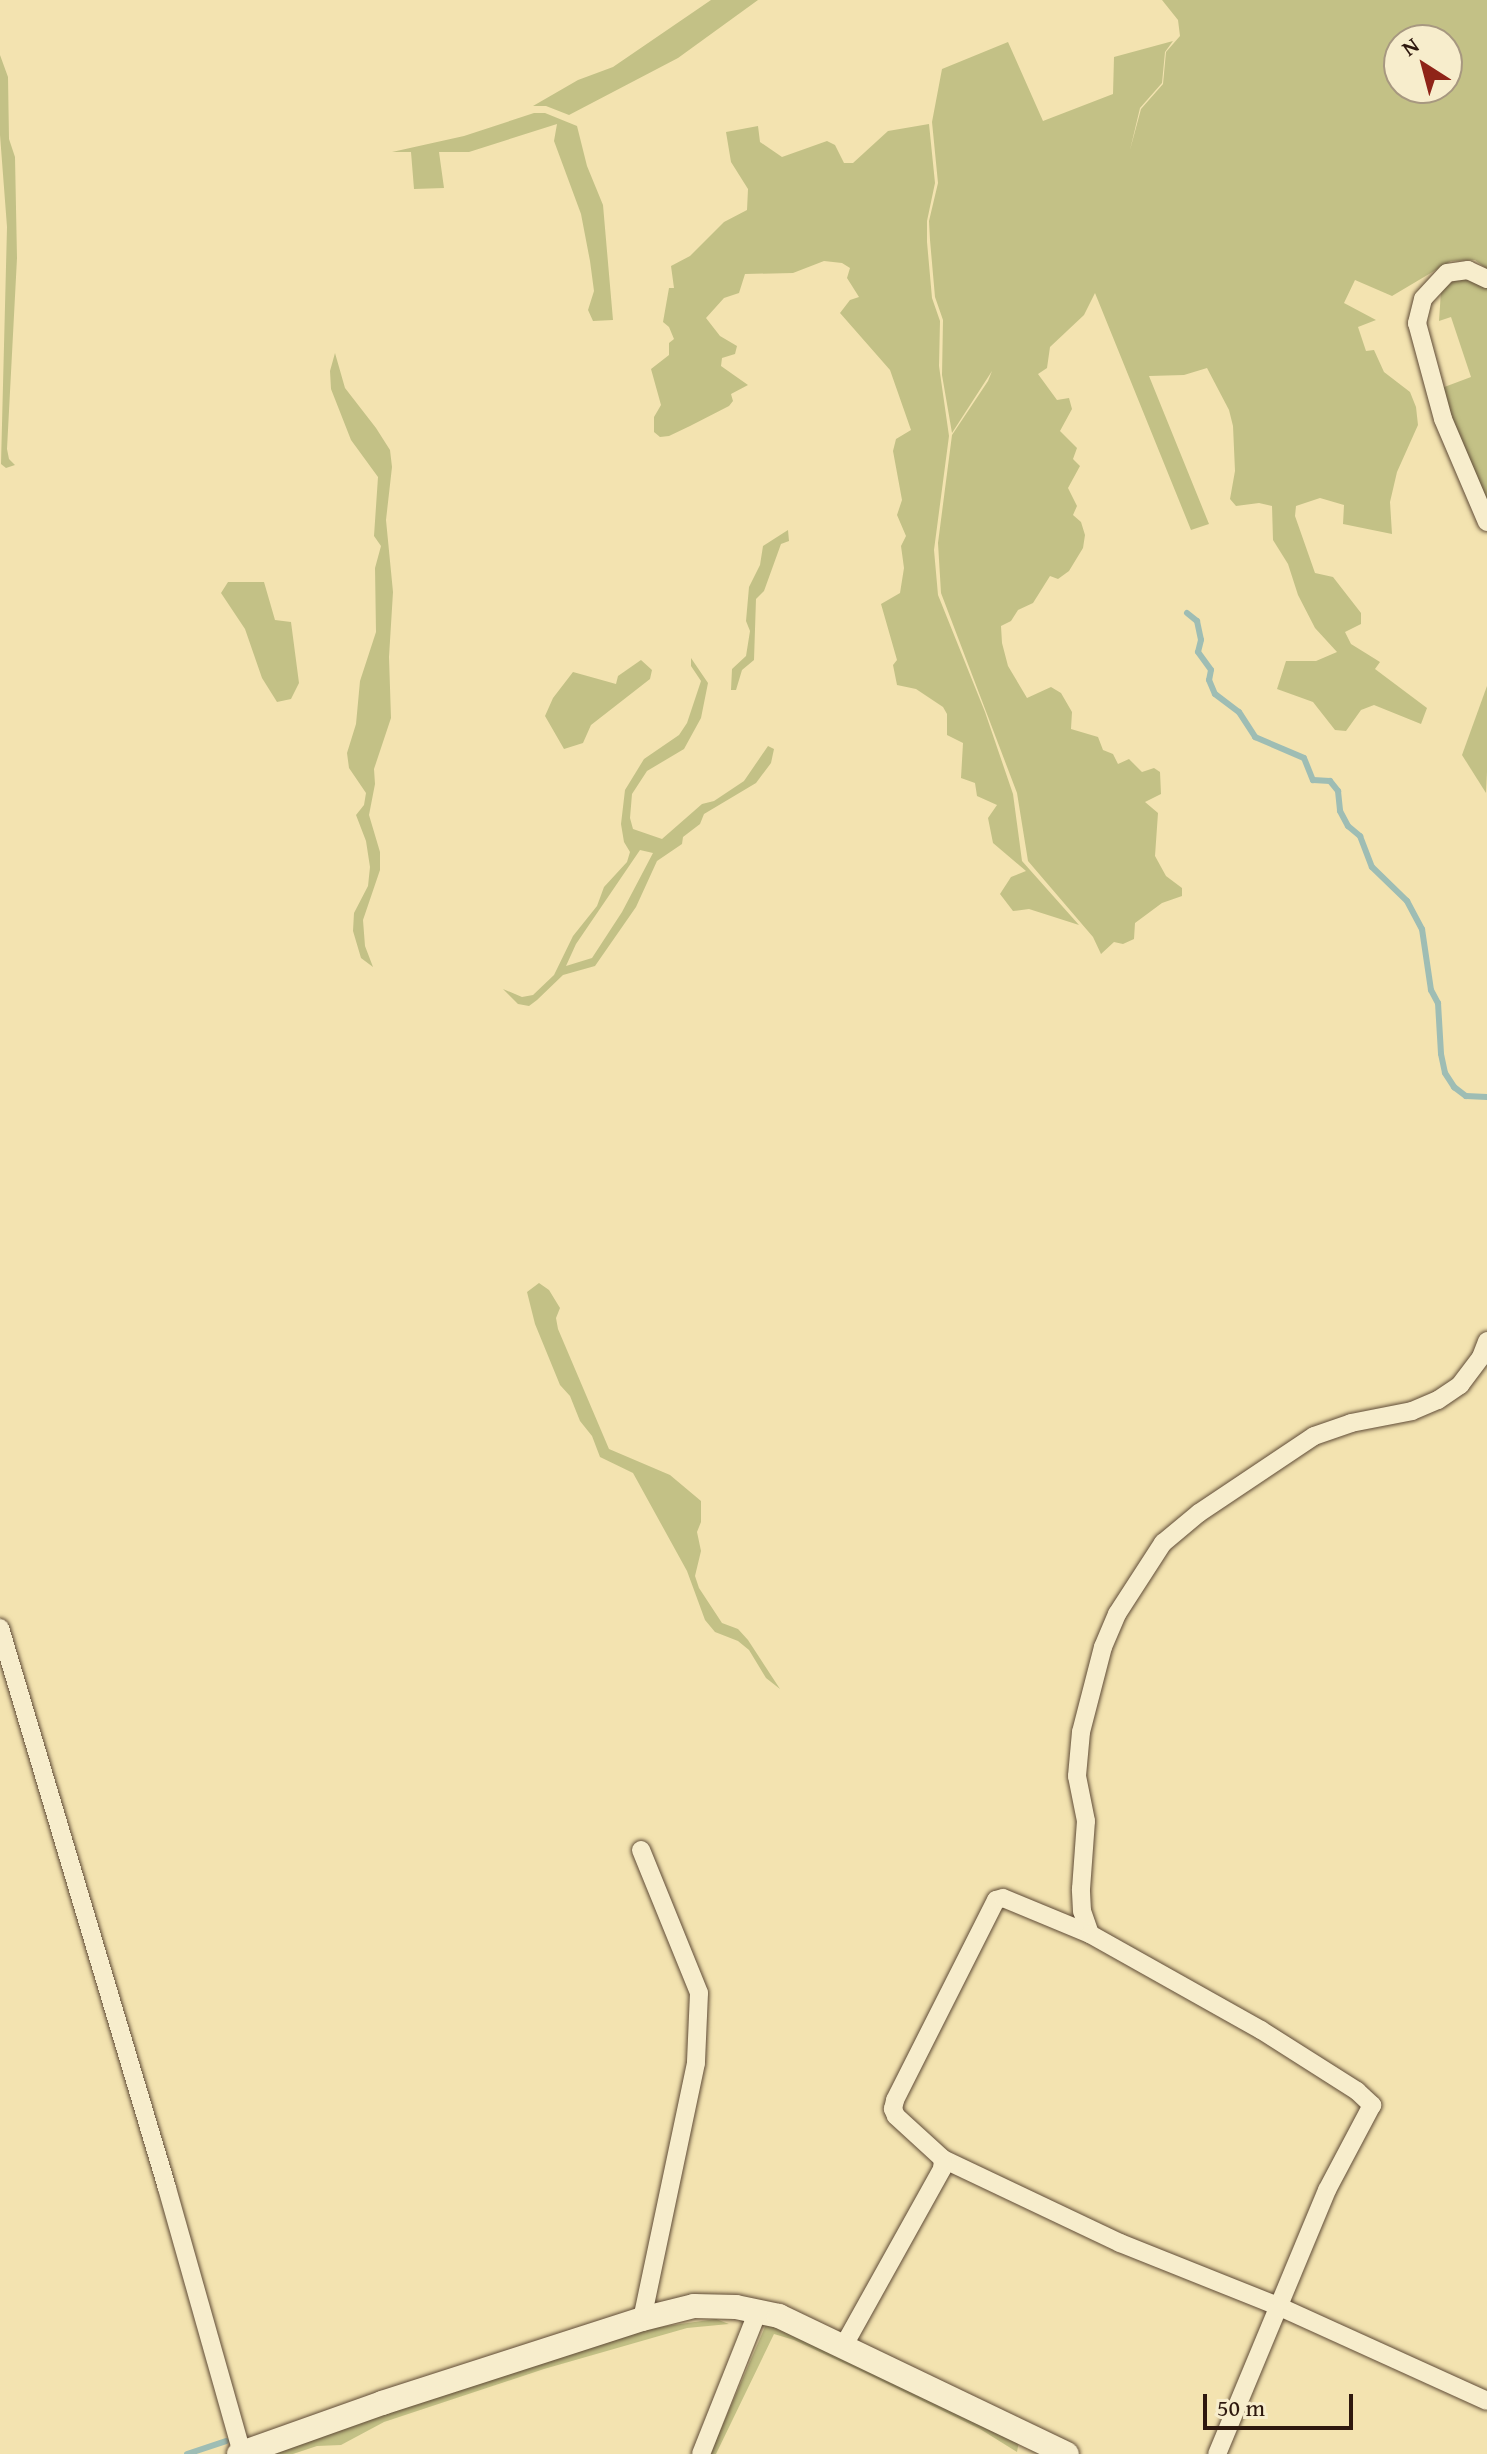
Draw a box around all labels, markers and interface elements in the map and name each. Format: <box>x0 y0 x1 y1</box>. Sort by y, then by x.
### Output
north arrow <box>1383 24 1463 104</box>
text: N <box>1395 29 1425 63</box>
scale bar <box>1207 2378 1357 2428</box>
text: 50 m <box>1217 2390 1265 2425</box>

